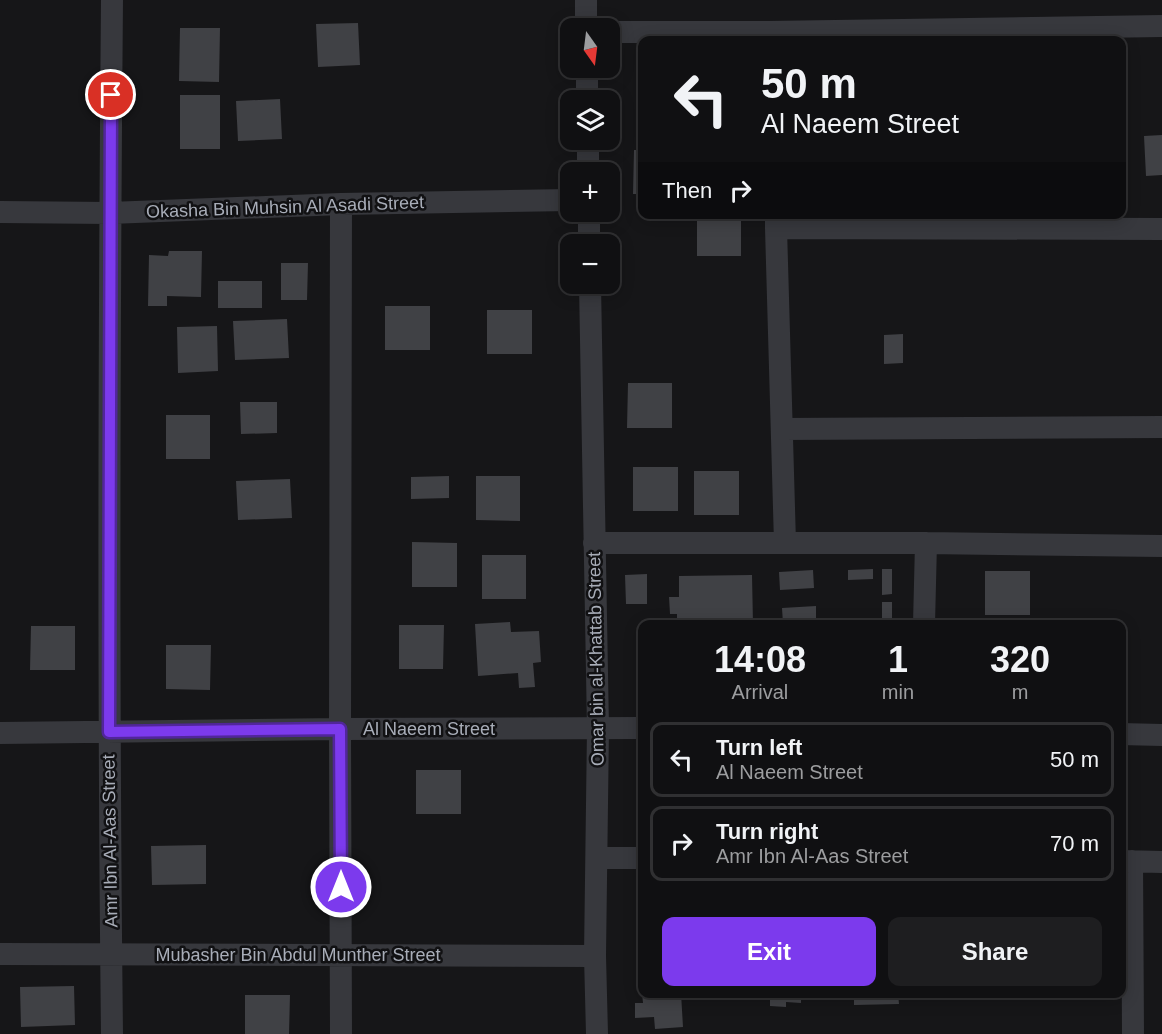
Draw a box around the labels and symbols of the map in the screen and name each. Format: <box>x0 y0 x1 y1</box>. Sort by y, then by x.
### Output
north arrow <box>560 18 620 78</box>
pin <box>85 69 136 120</box>
street label: Okasha Bin Muhsin Al Asadi Street <box>146 192 424 222</box>
street label: Omar bin al-Khattab Street <box>584 552 608 766</box>
street label: Al Naeem Street <box>363 719 495 739</box>
street label: Amr Ibn Al-Aas Street <box>98 754 122 928</box>
position arrow <box>309 855 373 919</box>
street label: Mubasher Bin Abdul Munther Street <box>155 945 441 965</box>

